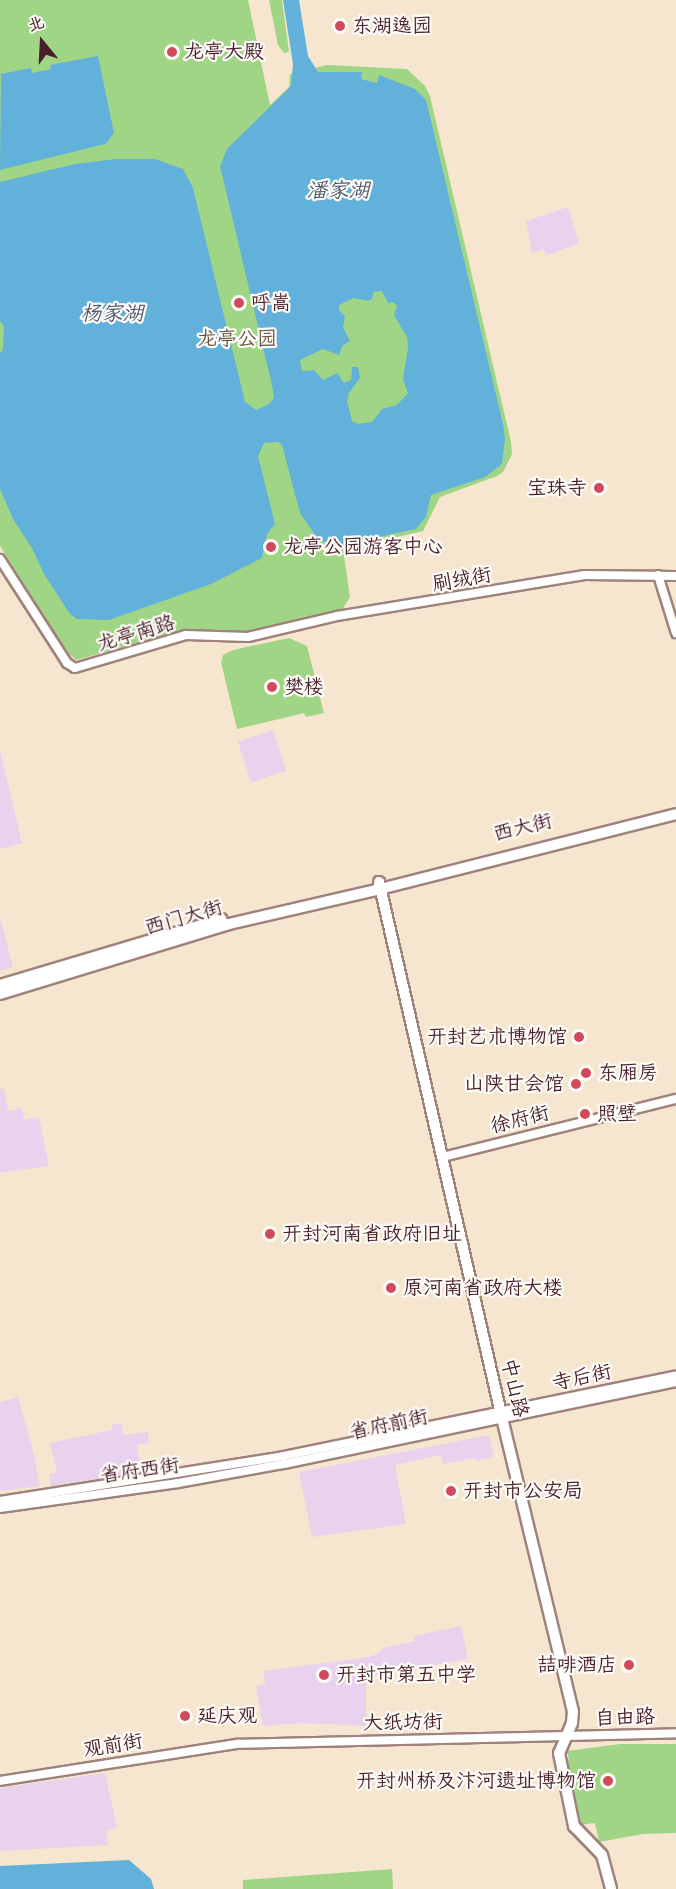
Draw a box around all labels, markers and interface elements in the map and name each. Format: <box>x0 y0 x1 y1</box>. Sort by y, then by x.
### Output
north arrow <box>12 12 72 72</box>
text: 北 <box>25 12 47 37</box>
place label: 东湖逸园 <box>352 14 432 38</box>
marker: 东湖逸园 <box>333 19 347 33</box>
place label: 龙亭大殿 <box>184 40 264 64</box>
marker: 龙亭大殿 <box>165 45 179 59</box>
water label: 潘家湖 <box>307 178 369 204</box>
place label: 呼嵩 <box>251 291 291 315</box>
marker: 呼嵩 <box>232 296 246 310</box>
water label: 杨家湖 <box>81 301 143 327</box>
park label: 龙亭公园 <box>197 327 277 351</box>
place label: 宝珠寺 <box>527 476 587 500</box>
marker: 宝珠寺 <box>592 481 606 495</box>
place label: 龙亭公园游客中心 <box>283 535 443 559</box>
marker: 龙亭公园游客中心 <box>264 540 278 554</box>
street label: 刷绒街 <box>430 563 494 597</box>
street label: 龙亭南路 <box>94 611 178 657</box>
place label: 樊楼 <box>284 675 324 699</box>
marker: 樊楼 <box>265 680 279 694</box>
street label: 西大街 <box>491 809 555 847</box>
street label: 西门大街 <box>142 895 226 941</box>
place label: 开封艺术博物馆 <box>427 1025 567 1049</box>
marker: 开封艺术博物馆 <box>572 1030 586 1044</box>
place label: 东厢房 <box>598 1061 658 1085</box>
marker: 东厢房 <box>579 1066 593 1080</box>
place label: 山陕甘会馆 <box>464 1072 564 1096</box>
marker: 山陕甘会馆 <box>569 1077 583 1091</box>
street label: 徐府街 <box>488 1101 552 1139</box>
place label: 照壁 <box>597 1102 637 1126</box>
marker: 照壁 <box>578 1107 592 1121</box>
place label: 开封河南省政府旧址 <box>282 1222 462 1246</box>
marker: 开封河南省政府旧址 <box>263 1227 277 1241</box>
place label: 原河南省政府大楼 <box>403 1276 563 1300</box>
marker: 原河南省政府大楼 <box>384 1281 398 1295</box>
street label: 中山路 <box>496 1356 532 1420</box>
street label: 寺后街 <box>550 1360 614 1396</box>
street label: 省府前街 <box>347 1405 431 1445</box>
street label: 省府西街 <box>99 1454 181 1488</box>
place label: 开封市公安局 <box>463 1479 583 1503</box>
marker: 开封市公安局 <box>444 1484 458 1498</box>
place label: 喆啡酒店 <box>537 1653 617 1677</box>
marker: 喆啡酒店 <box>622 1658 636 1672</box>
place label: 开封市第五中学 <box>336 1663 476 1687</box>
marker: 开封市第五中学 <box>317 1668 331 1682</box>
place label: 延庆观 <box>197 1704 257 1728</box>
street label: 自由路 <box>595 1705 655 1731</box>
marker: 延庆观 <box>178 1709 192 1723</box>
street label: 大纸坊街 <box>363 1710 443 1736</box>
street label: 观前街 <box>81 1729 145 1763</box>
place label: 开封州桥及汴河遗址博物馆 <box>356 1769 596 1793</box>
marker: 开封州桥及汴河遗址博物馆 <box>601 1774 615 1788</box>

